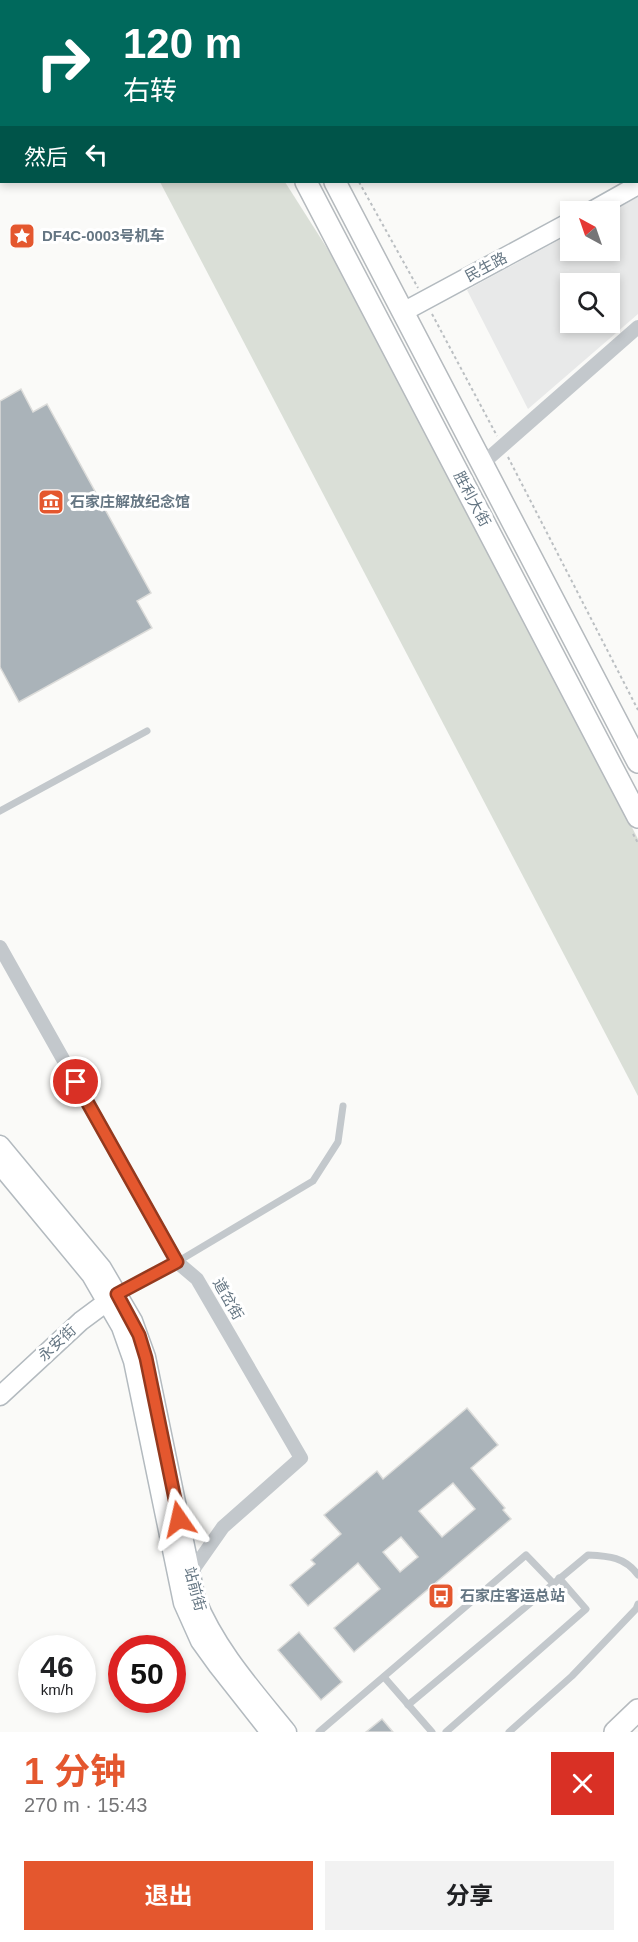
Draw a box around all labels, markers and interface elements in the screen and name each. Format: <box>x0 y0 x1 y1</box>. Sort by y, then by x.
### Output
text: 120 m <box>123 20 242 67</box>
icon: right <box>24 24 102 102</box>
text: 右转 <box>123 76 177 106</box>
icon: left <box>80 138 113 171</box>
text: 然后 <box>24 145 68 170</box>
north arrow <box>560 201 620 261</box>
map controls <box>560 201 620 333</box>
place icon: DF4C-0003号机车 <box>7 221 37 251</box>
place label: DF4C-0003号机车 <box>42 227 165 244</box>
street label: 民生路 <box>462 248 510 285</box>
button: search <box>560 273 620 333</box>
street label: 胜利大街 <box>451 468 494 529</box>
museum icon: 石家庄解放纪念馆 <box>36 487 66 517</box>
place label: 石家庄解放纪念馆 <box>70 493 190 510</box>
pin <box>50 1056 101 1107</box>
icon: arrive <box>59 1065 92 1098</box>
street label: 道岔街 <box>210 1275 247 1322</box>
street label: 永安街 <box>34 1321 79 1364</box>
position arrow <box>147 1487 211 1551</box>
street label: 站前街 <box>181 1565 210 1613</box>
bus stop icon: 石家庄客运总站 <box>426 1581 456 1611</box>
place label: 石家庄客运总站 <box>460 1587 565 1604</box>
speed limit sign: 50 <box>108 1635 186 1713</box>
text: 46 <box>40 1650 74 1683</box>
text: km/h <box>41 1681 73 1698</box>
text: 1 分钟 <box>24 1751 126 1792</box>
button: close <box>551 1752 614 1815</box>
text: 270 m · 15:43 <box>24 1794 147 1816</box>
button: 退出 <box>24 1861 313 1930</box>
button: 分享 <box>325 1861 614 1930</box>

